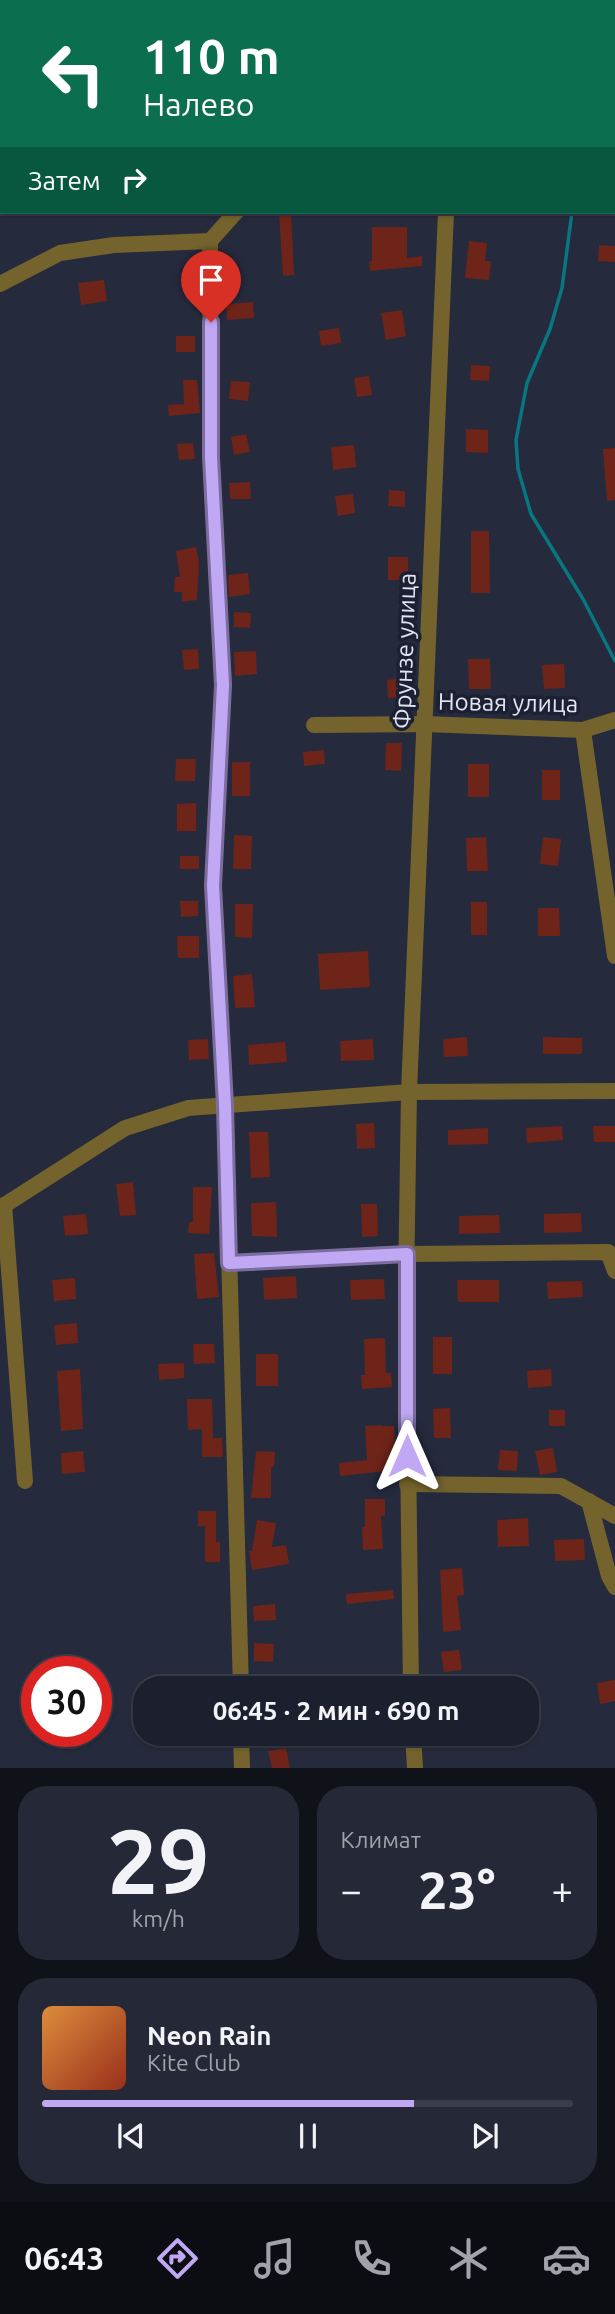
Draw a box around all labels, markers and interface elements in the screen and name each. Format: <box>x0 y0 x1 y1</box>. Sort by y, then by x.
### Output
icon: left <box>28 28 119 119</box>
text: 110 m <box>143 28 280 83</box>
text: Налево <box>143 86 255 122</box>
icon: right <box>115 161 153 199</box>
text: Затем <box>28 166 101 195</box>
pin <box>181 250 241 322</box>
icon: arrive <box>192 261 230 299</box>
street label: Фрунзе улица <box>388 572 421 730</box>
street label: Новая улица <box>438 688 578 717</box>
position arrow <box>370 1419 444 1493</box>
speed limit sign: 30 <box>21 1656 112 1747</box>
text: 06:45 · 2 мин · 690 m <box>213 1696 459 1725</box>
text: 29 <box>107 1809 210 1911</box>
text: Климат <box>341 1827 421 1852</box>
text: 23° <box>418 1861 495 1919</box>
text: − <box>341 1869 362 1911</box>
text: + <box>552 1869 573 1911</box>
text: km/h <box>132 1906 185 1931</box>
text: Neon Rain <box>147 2021 272 2050</box>
text: Kite Club <box>147 2050 241 2075</box>
icon: previous <box>112 2117 150 2155</box>
icon: pause <box>289 2117 327 2155</box>
icon: next <box>466 2117 504 2155</box>
icon: directions <box>153 2234 202 2283</box>
icon: music <box>250 2234 299 2283</box>
icon: phone <box>347 2234 396 2283</box>
icon: climate <box>444 2234 493 2283</box>
icon: car <box>542 2234 591 2283</box>
text: 06:43 <box>24 2240 104 2276</box>

